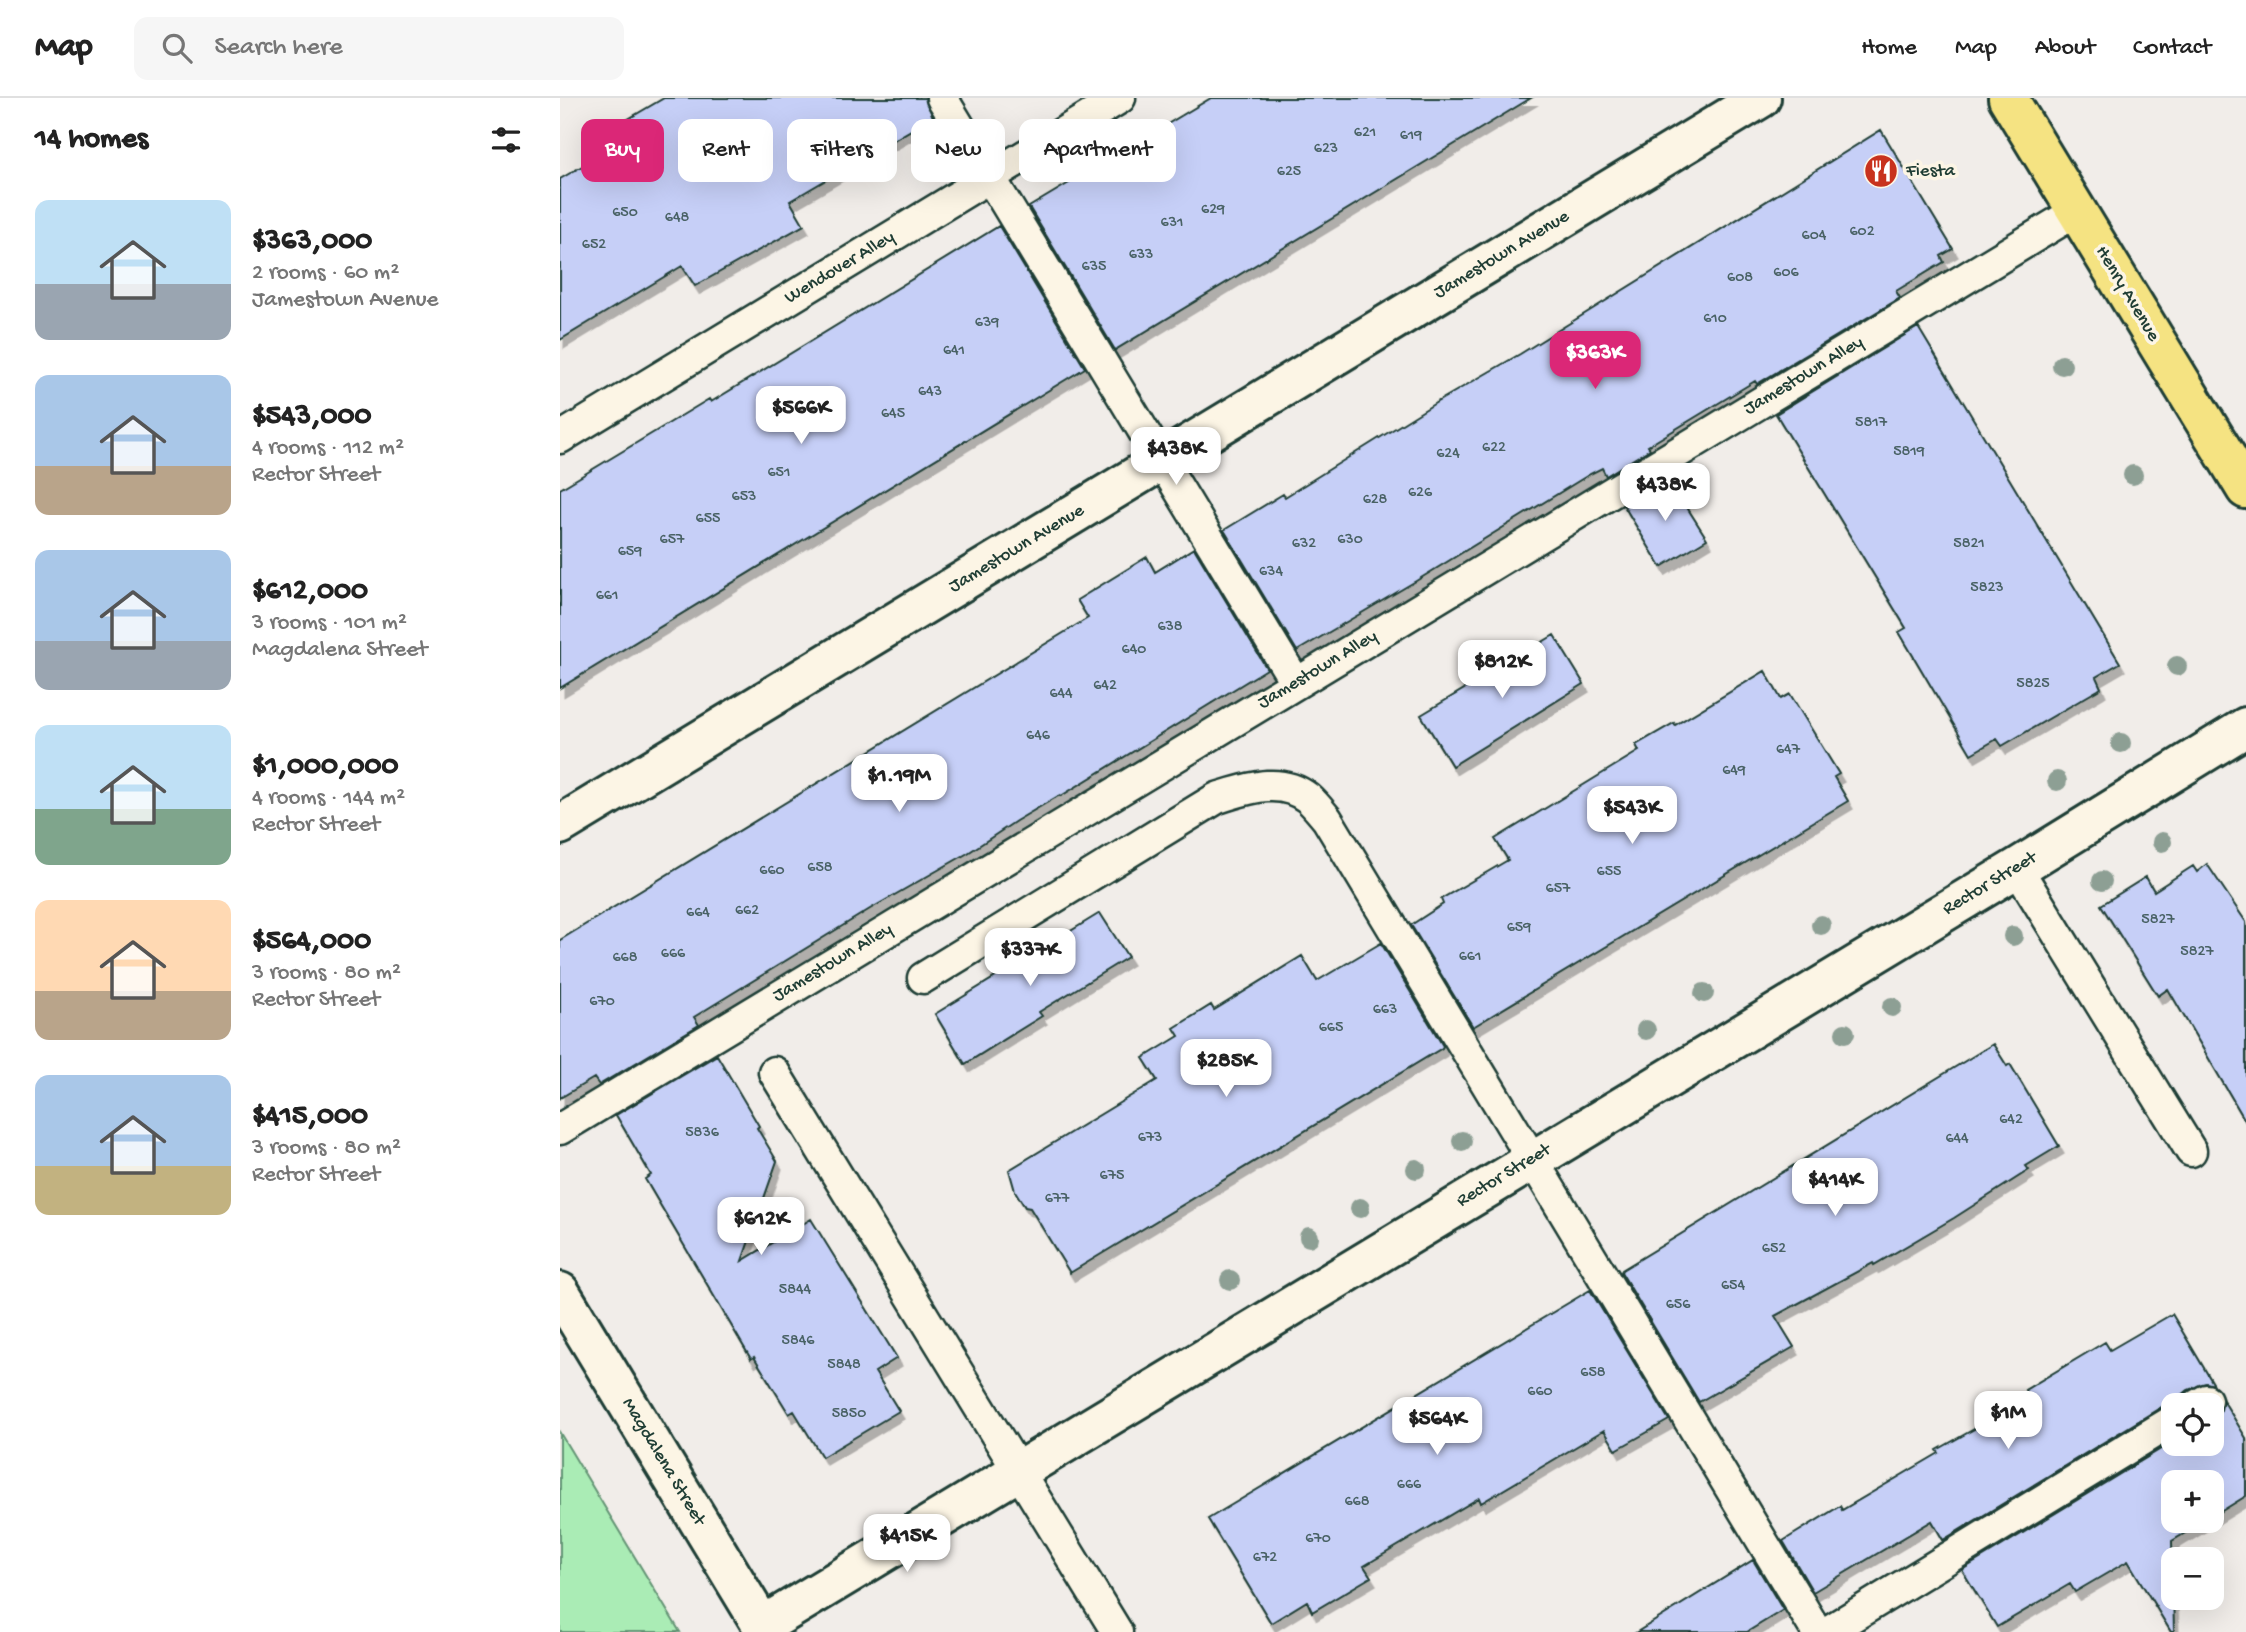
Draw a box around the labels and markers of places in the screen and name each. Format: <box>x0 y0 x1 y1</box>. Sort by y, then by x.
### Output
restaurant icon: Fiesta <box>1862 152 1900 190</box>
place label: Fiesta <box>1905 160 1956 183</box>
pin: $363K <box>1546 331 1644 391</box>
pin: $566K <box>752 386 850 446</box>
pin: $438K <box>1127 428 1225 487</box>
pin: $438K <box>1616 464 1714 523</box>
pin: $812K <box>1453 640 1551 700</box>
pin: $1.19M <box>842 754 956 814</box>
pin: $543K <box>1583 786 1681 846</box>
pin: $337K <box>981 928 1079 988</box>
pin: $285K <box>1177 1040 1275 1099</box>
pin: $414K <box>1786 1158 1884 1218</box>
pin: $612K <box>712 1198 810 1257</box>
pin: $1M <box>1974 1392 2042 1451</box>
pin: $564K <box>1388 1398 1486 1457</box>
pin: $415K <box>858 1514 956 1574</box>

